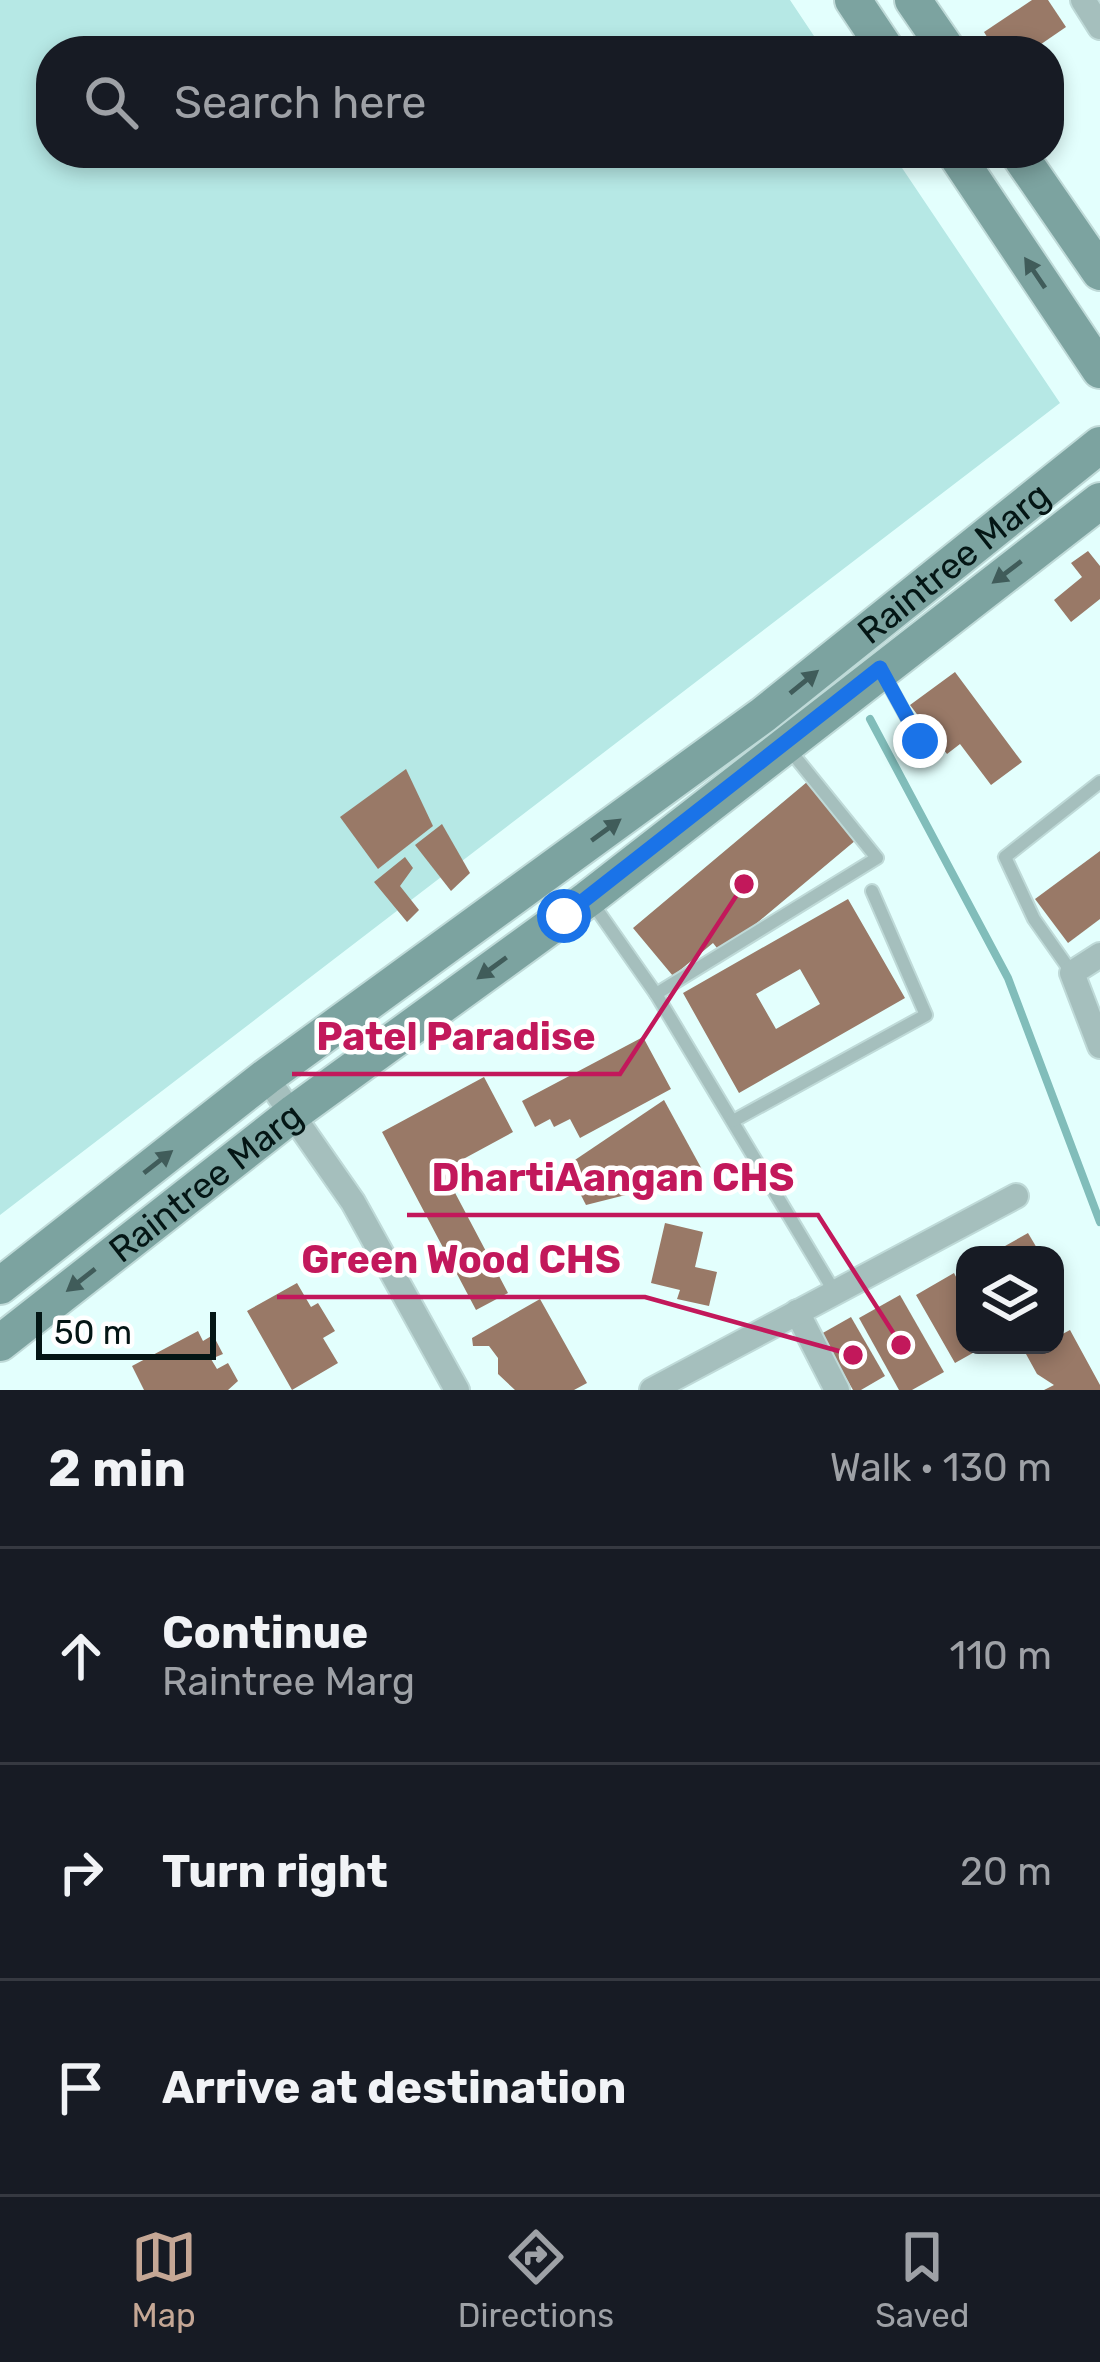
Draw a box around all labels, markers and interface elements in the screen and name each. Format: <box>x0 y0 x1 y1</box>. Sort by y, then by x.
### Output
search box <box>36 36 1064 168</box>
icon: search <box>78 69 144 135</box>
text: Search here <box>174 76 426 129</box>
one-way arrow <box>1024 257 1047 289</box>
street label: Raintree Marg <box>849 473 1058 652</box>
one-way arrow <box>991 560 1023 584</box>
one-way arrow <box>789 670 820 695</box>
route end <box>893 714 947 768</box>
one-way arrow <box>591 818 622 842</box>
route start <box>537 889 591 943</box>
one-way arrow <box>476 956 508 980</box>
callout: Patel Paradise <box>292 999 620 1074</box>
text: Patel Paradise <box>316 1014 596 1060</box>
street label: Raintree Marg <box>100 1093 311 1271</box>
callout: DhartiAangan CHS <box>407 1140 818 1215</box>
one-way arrow <box>143 1150 174 1175</box>
text: DhartiAangan CHS <box>432 1155 794 1201</box>
callout: Green Wood CHS <box>277 1222 645 1297</box>
text: Green Wood CHS <box>301 1237 621 1283</box>
map controls <box>956 1246 1064 1354</box>
button: layers <box>956 1246 1064 1354</box>
one-way arrow <box>65 1267 96 1292</box>
scale bar <box>36 1306 216 1359</box>
text: 50 m <box>54 1313 132 1352</box>
text: 2 min <box>48 1438 186 1499</box>
text: Walk · 130 m <box>830 1445 1052 1491</box>
text: Continue <box>162 1606 368 1659</box>
icon: ahead <box>48 1623 114 1689</box>
text: 110 m <box>950 1633 1052 1679</box>
text: Raintree Marg <box>162 1659 415 1705</box>
icon: right <box>48 1839 114 1905</box>
text: Turn right <box>162 1845 388 1898</box>
text: 20 m <box>960 1849 1052 1895</box>
icon: arrive <box>48 2055 114 2121</box>
text: Arrive at destination <box>162 2061 627 2114</box>
tab: Map <box>131 2224 197 2335</box>
tab: Directions <box>458 2224 614 2335</box>
tab: Saved <box>875 2224 969 2335</box>

